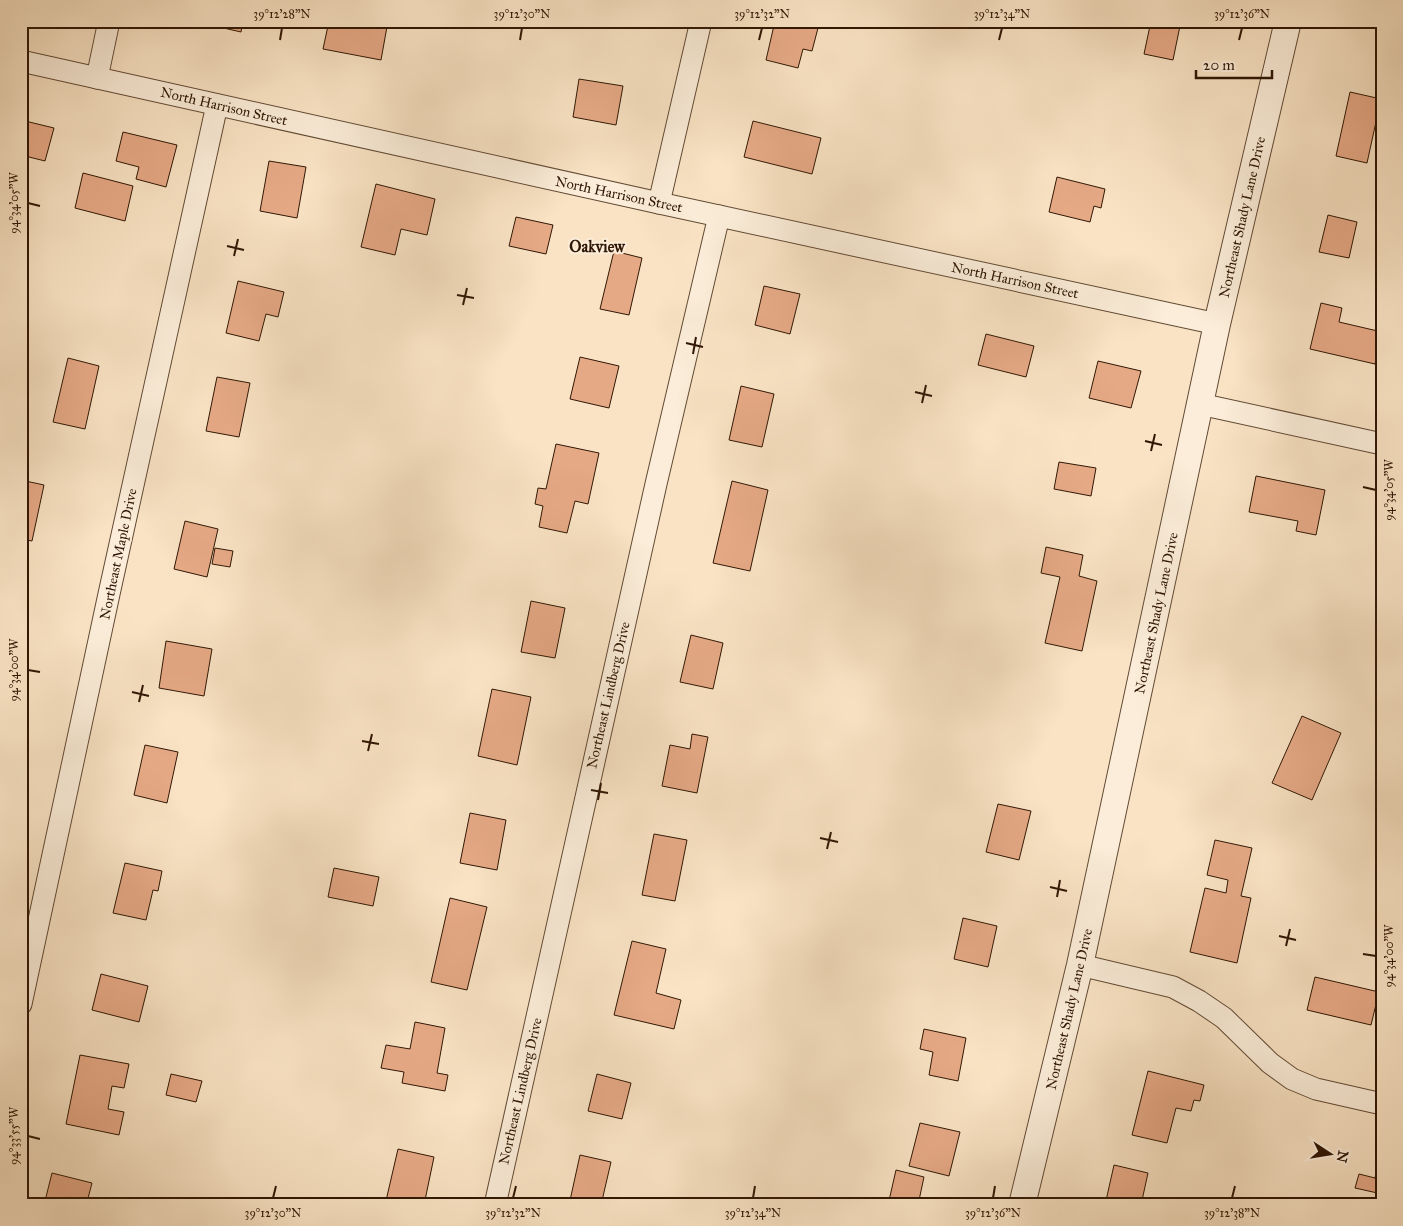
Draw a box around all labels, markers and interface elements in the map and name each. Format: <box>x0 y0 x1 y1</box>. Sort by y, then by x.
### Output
text: 39°12'28"N <box>253 7 311 21</box>
text: 39°12'30"N <box>494 7 550 21</box>
text: 39°12'32"N <box>734 7 790 21</box>
text: 39°12'34"N <box>974 7 1030 21</box>
text: 39°12'36"N <box>1214 7 1270 21</box>
scale bar <box>1196 48 1272 80</box>
text: 20 m <box>1203 56 1235 74</box>
street label: North Harrison Street <box>159 84 289 129</box>
street label: Northeast Shady Lane Drive <box>1216 135 1269 299</box>
text: 94°34'05"W <box>7 172 21 234</box>
street label: North Harrison Street <box>554 173 684 216</box>
district label: Oakview <box>569 237 625 256</box>
street label: North Harrison Street <box>950 259 1080 302</box>
text: 94°34'05"W <box>1382 459 1396 521</box>
street label: Northeast Maple Drive <box>96 487 141 621</box>
street label: Northeast Shady Lane Drive <box>1131 531 1182 695</box>
street label: Northeast Lindberg Drive <box>583 620 634 770</box>
text: 94°34'00"W <box>7 638 21 701</box>
text: 94°34'00"W <box>1382 924 1396 987</box>
street label: Northeast Shady Lane Drive <box>1043 927 1096 1091</box>
street label: Northeast Lindberg Drive <box>495 1016 546 1166</box>
text: 94°33'55"W <box>7 1106 21 1165</box>
north arrow <box>1306 1128 1356 1178</box>
text: N <box>1333 1149 1352 1164</box>
text: 39°12'30"N <box>245 1206 301 1220</box>
text: 39°12'32"N <box>485 1206 541 1220</box>
text: 39°12'34"N <box>725 1206 781 1220</box>
text: 39°12'36"N <box>965 1206 1021 1220</box>
text: 39°12'38"N <box>1204 1206 1260 1220</box>

